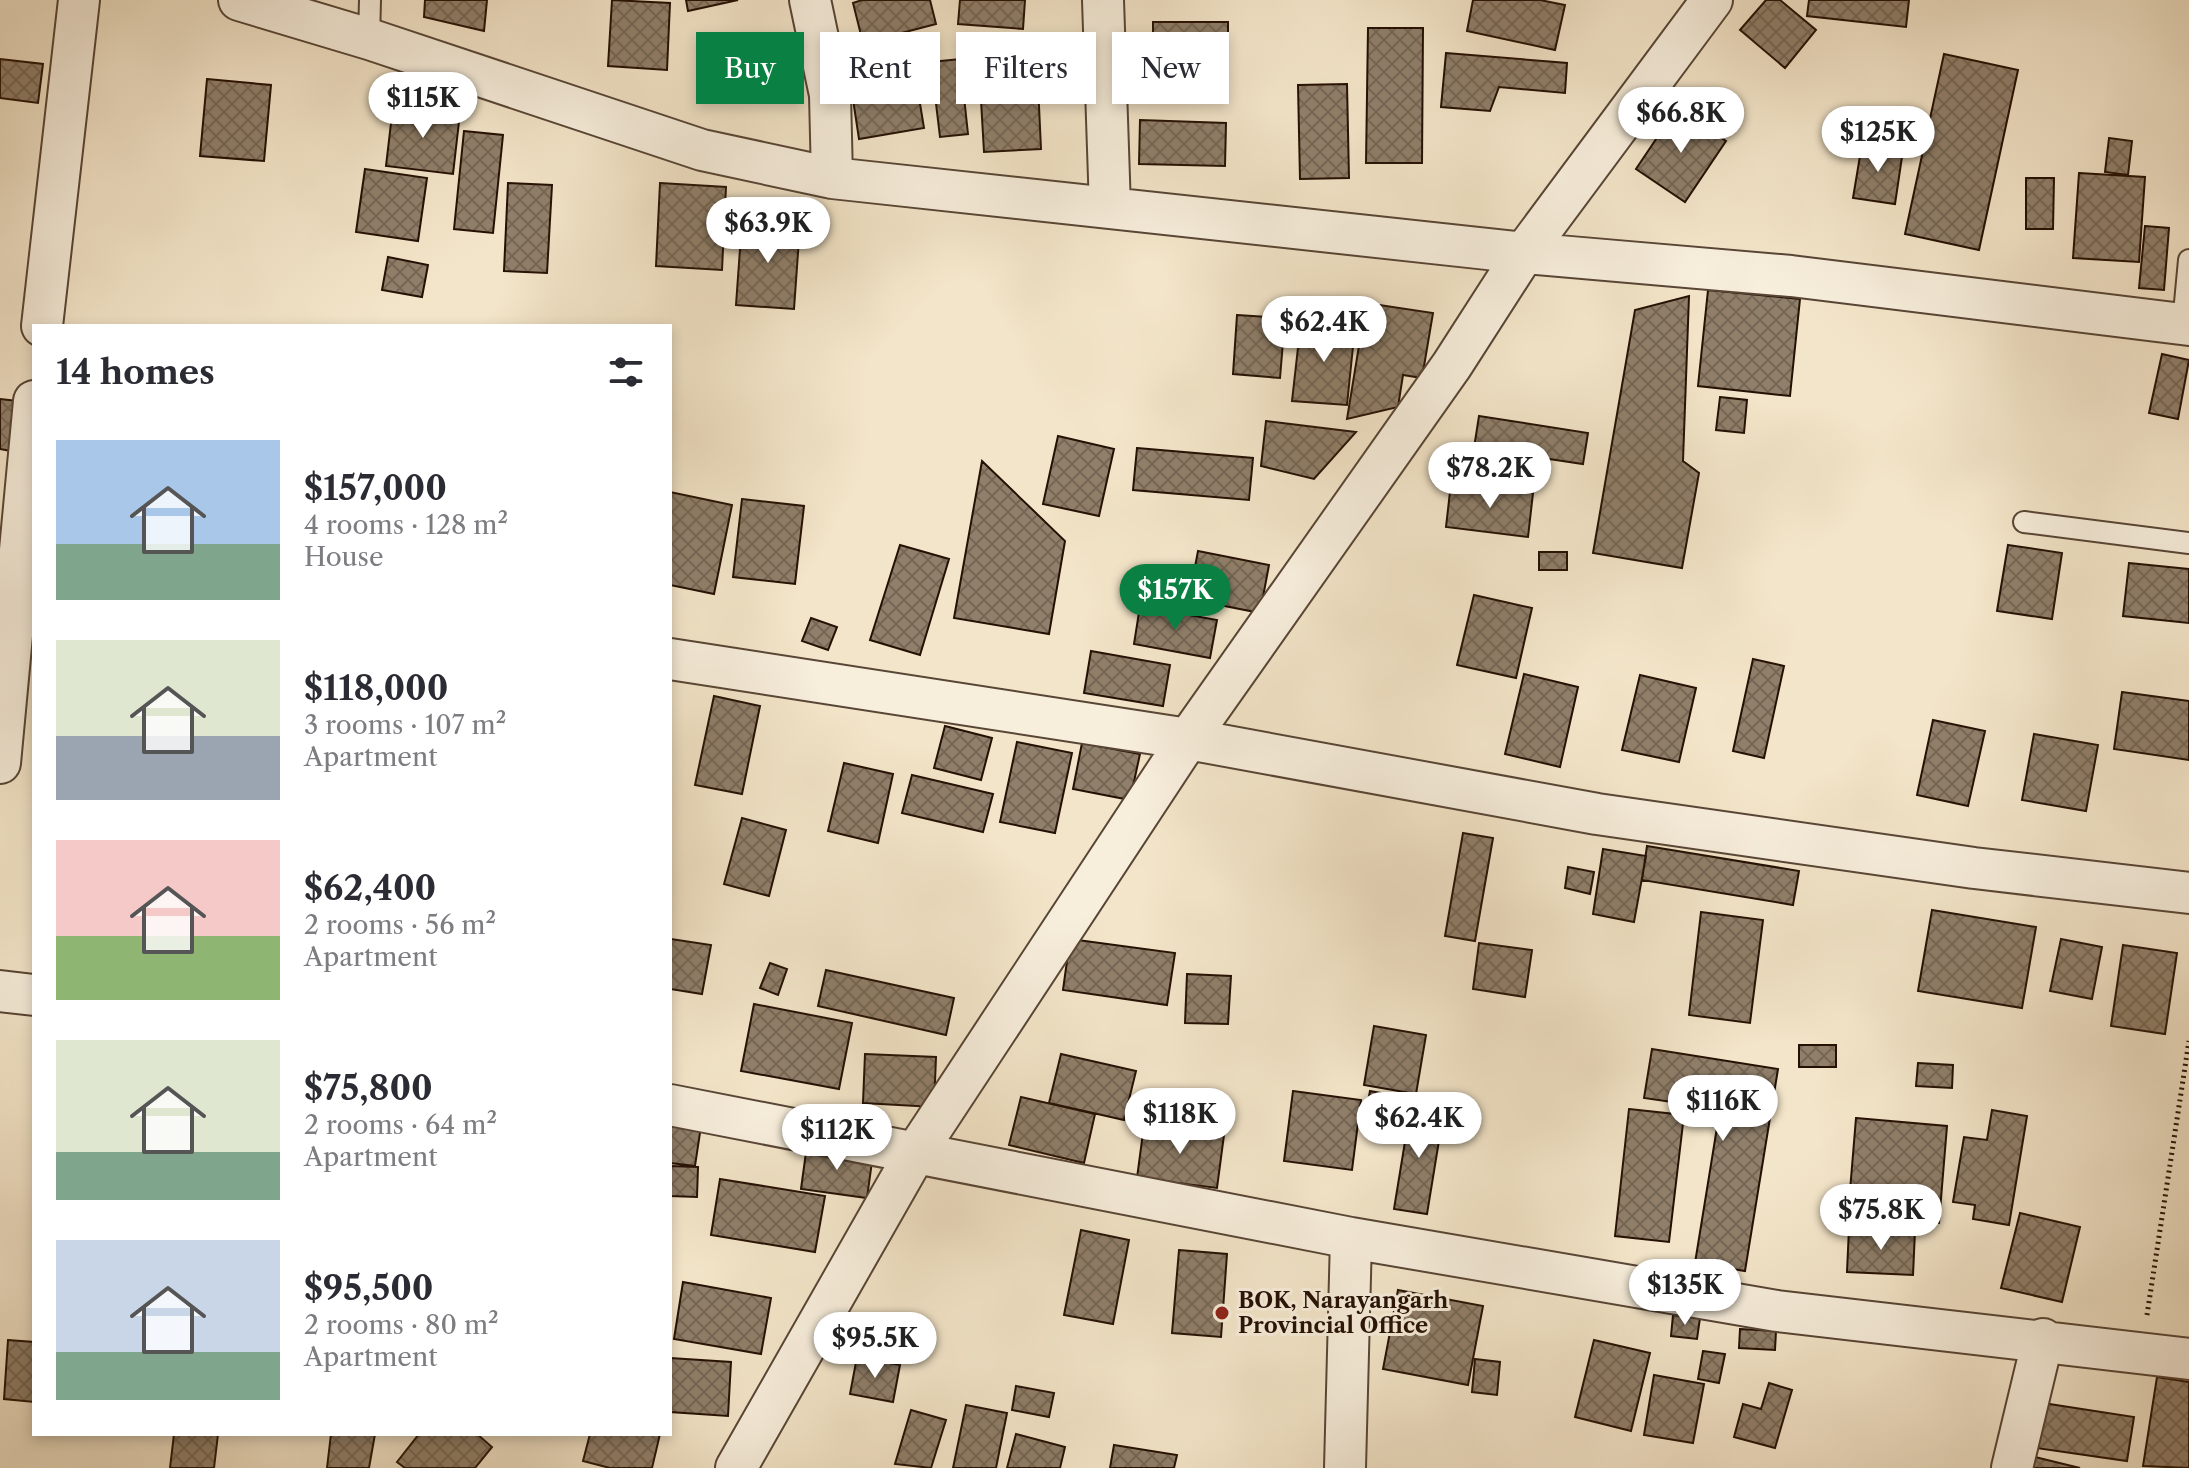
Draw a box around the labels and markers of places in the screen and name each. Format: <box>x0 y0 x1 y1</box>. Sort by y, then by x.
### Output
pin: $115K <box>367 72 479 140</box>
pin: $66.8K <box>1616 87 1746 155</box>
pin: $125K <box>1822 106 1934 174</box>
pin: $63.9K <box>703 197 833 265</box>
pin: $62.4K <box>1259 296 1389 364</box>
pin: $78.2K <box>1425 442 1555 510</box>
pin: $157K <box>1119 564 1231 632</box>
pin: $116K <box>1667 1075 1779 1143</box>
pin: $118K <box>1124 1088 1236 1156</box>
pin: $62.4K <box>1354 1092 1484 1160</box>
pin: $112K <box>781 1104 893 1172</box>
pin: $75.8K <box>1816 1184 1946 1252</box>
pin: $135K <box>1629 1259 1741 1327</box>
place label: BOK, Narayangarh Provincial Office <box>1238 1287 1448 1339</box>
marker: BOK, Narayangarh Provincial Office <box>1213 1304 1231 1322</box>
pin: $95.5K <box>810 1312 940 1380</box>

